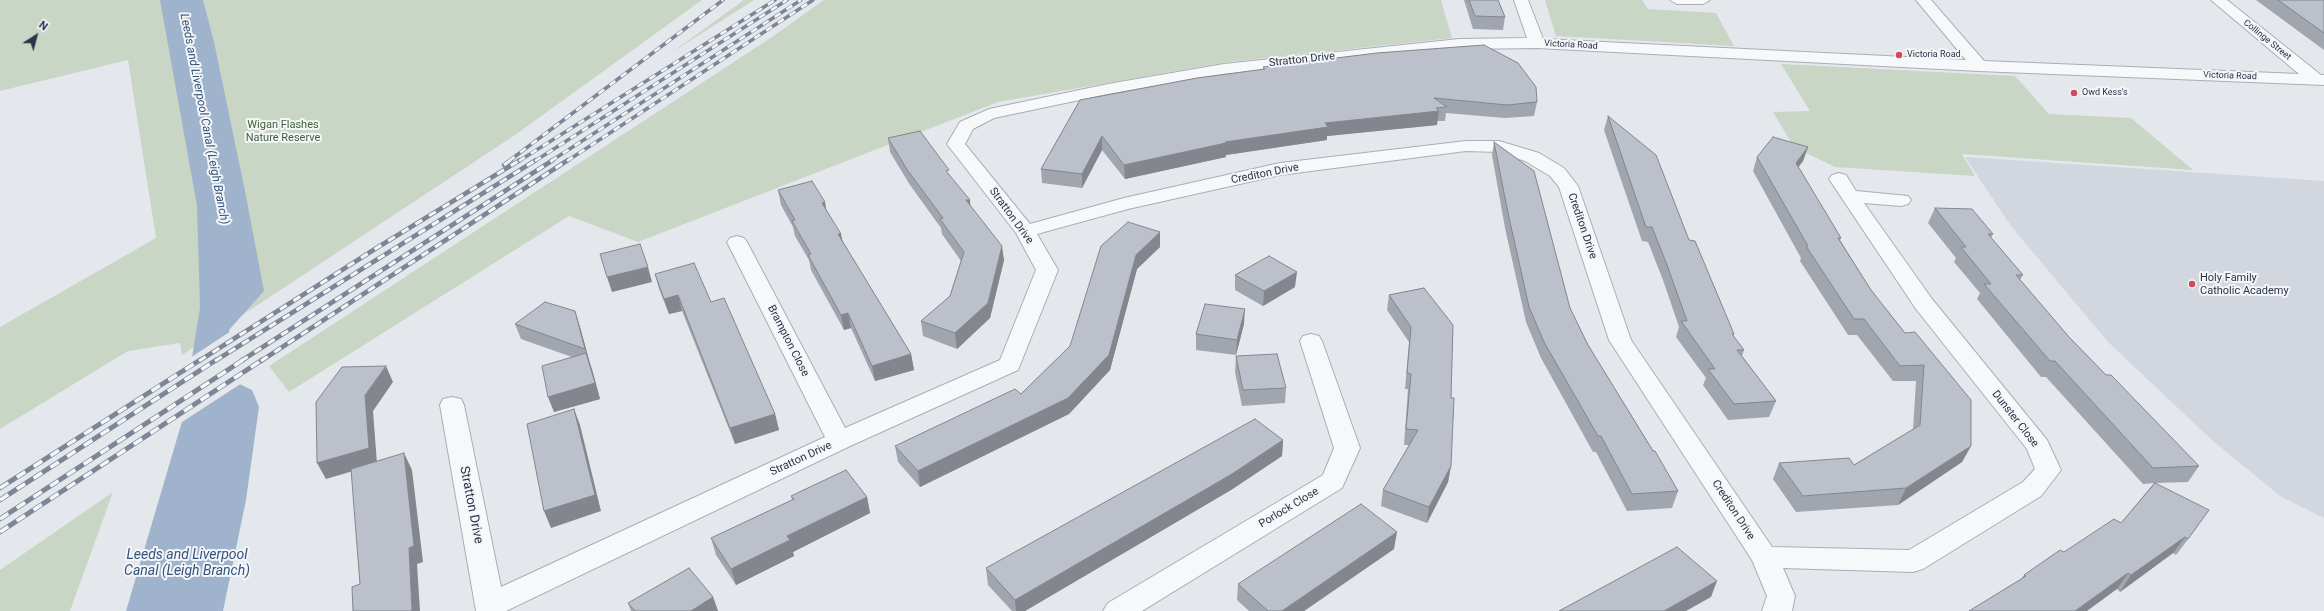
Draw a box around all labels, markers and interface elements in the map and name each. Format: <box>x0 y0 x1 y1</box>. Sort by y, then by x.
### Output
water label: Leeds and Liverpool Canal (Leigh Branch) <box>176 12 232 226</box>
north arrow <box>16 16 56 56</box>
street label: Collinge Street <box>2241 17 2293 63</box>
text: N <box>36 18 50 33</box>
street label: Victoria Road <box>1544 38 1598 52</box>
street label: Stratton Drive <box>1268 50 1336 70</box>
marker: Victoria Road <box>1894 50 1904 60</box>
place label: Victoria Road <box>1907 50 1961 60</box>
street label: Victoria Road <box>2203 70 2257 82</box>
marker: Owd Kess's <box>2069 88 2079 98</box>
place label: Owd Kess's <box>2082 88 2128 98</box>
park label: Wigan Flashes Nature Reserve <box>246 118 320 144</box>
street label: Crediton Drive <box>1230 161 1300 187</box>
street label: Stratton Drive <box>986 185 1036 247</box>
street label: Crediton Drive <box>1565 191 1599 261</box>
place label: Holy Family Catholic Academy <box>2200 271 2289 297</box>
marker: Holy Family Catholic Academy <box>2187 279 2197 289</box>
street label: Brampton Close <box>764 303 812 379</box>
street label: Dunster Close <box>1989 388 2041 450</box>
street label: Stratton Drive <box>768 439 834 479</box>
street label: Stratton Drive <box>456 465 486 545</box>
street label: Crediton Drive <box>1709 478 1757 542</box>
street label: Porlock Close <box>1257 485 1321 531</box>
water label: Leeds and Liverpool Canal (Leigh Branch) <box>124 547 250 580</box>

